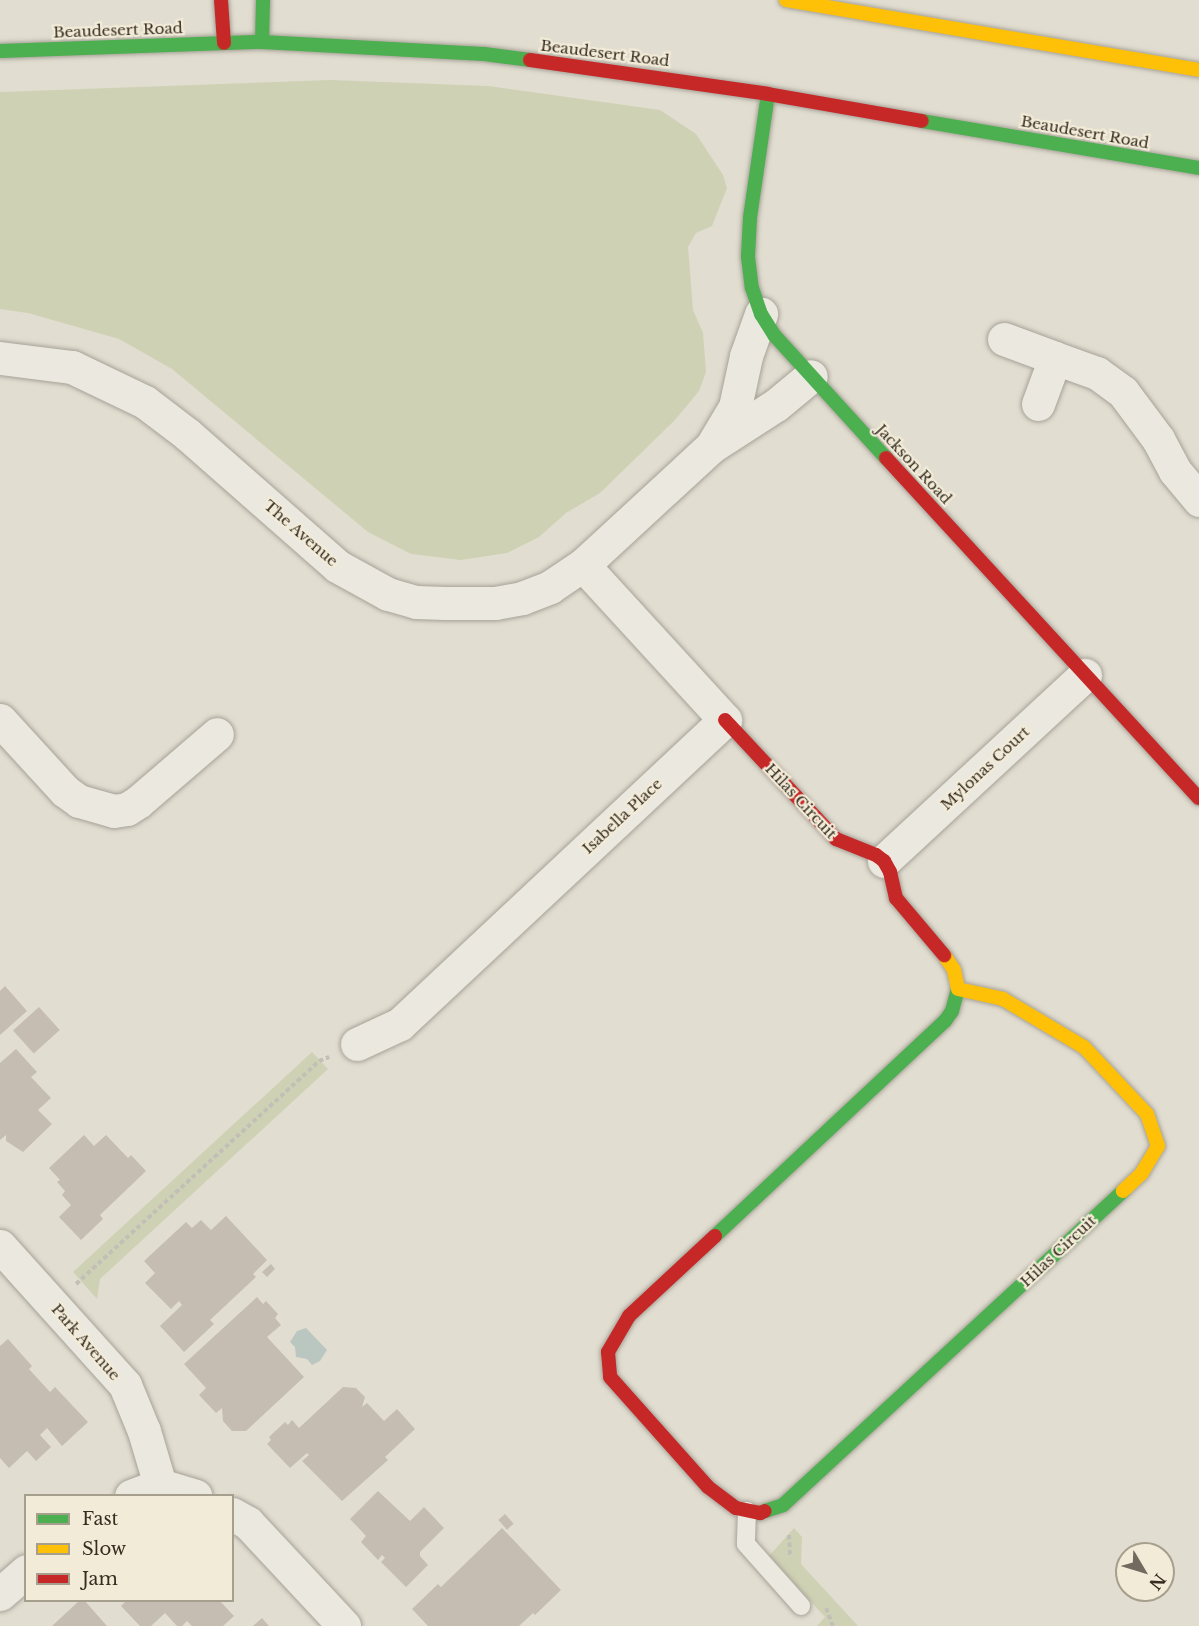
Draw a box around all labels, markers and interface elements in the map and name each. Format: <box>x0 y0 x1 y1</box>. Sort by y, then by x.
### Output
street label: Beaudesert Road <box>53 19 183 41</box>
street label: Beaudesert Road <box>540 36 670 70</box>
street label: Beaudesert Road <box>1020 112 1150 152</box>
street label: Jackson Road <box>873 420 955 508</box>
street label: The Avenue <box>260 496 342 570</box>
street label: Mylonas Court <box>937 722 1033 814</box>
street label: Hilas Circuit <box>762 760 840 842</box>
street label: Isabella Place <box>579 775 665 857</box>
street label: Hilas Circuit <box>1017 1212 1099 1290</box>
street label: Park Avenue <box>48 1300 124 1384</box>
legend <box>24 1494 234 1602</box>
text: Fast <box>82 1508 118 1530</box>
text: Slow <box>82 1538 126 1560</box>
north arrow <box>1115 1542 1175 1602</box>
text: Jam <box>82 1568 118 1590</box>
text: N <box>1145 1570 1170 1594</box>

